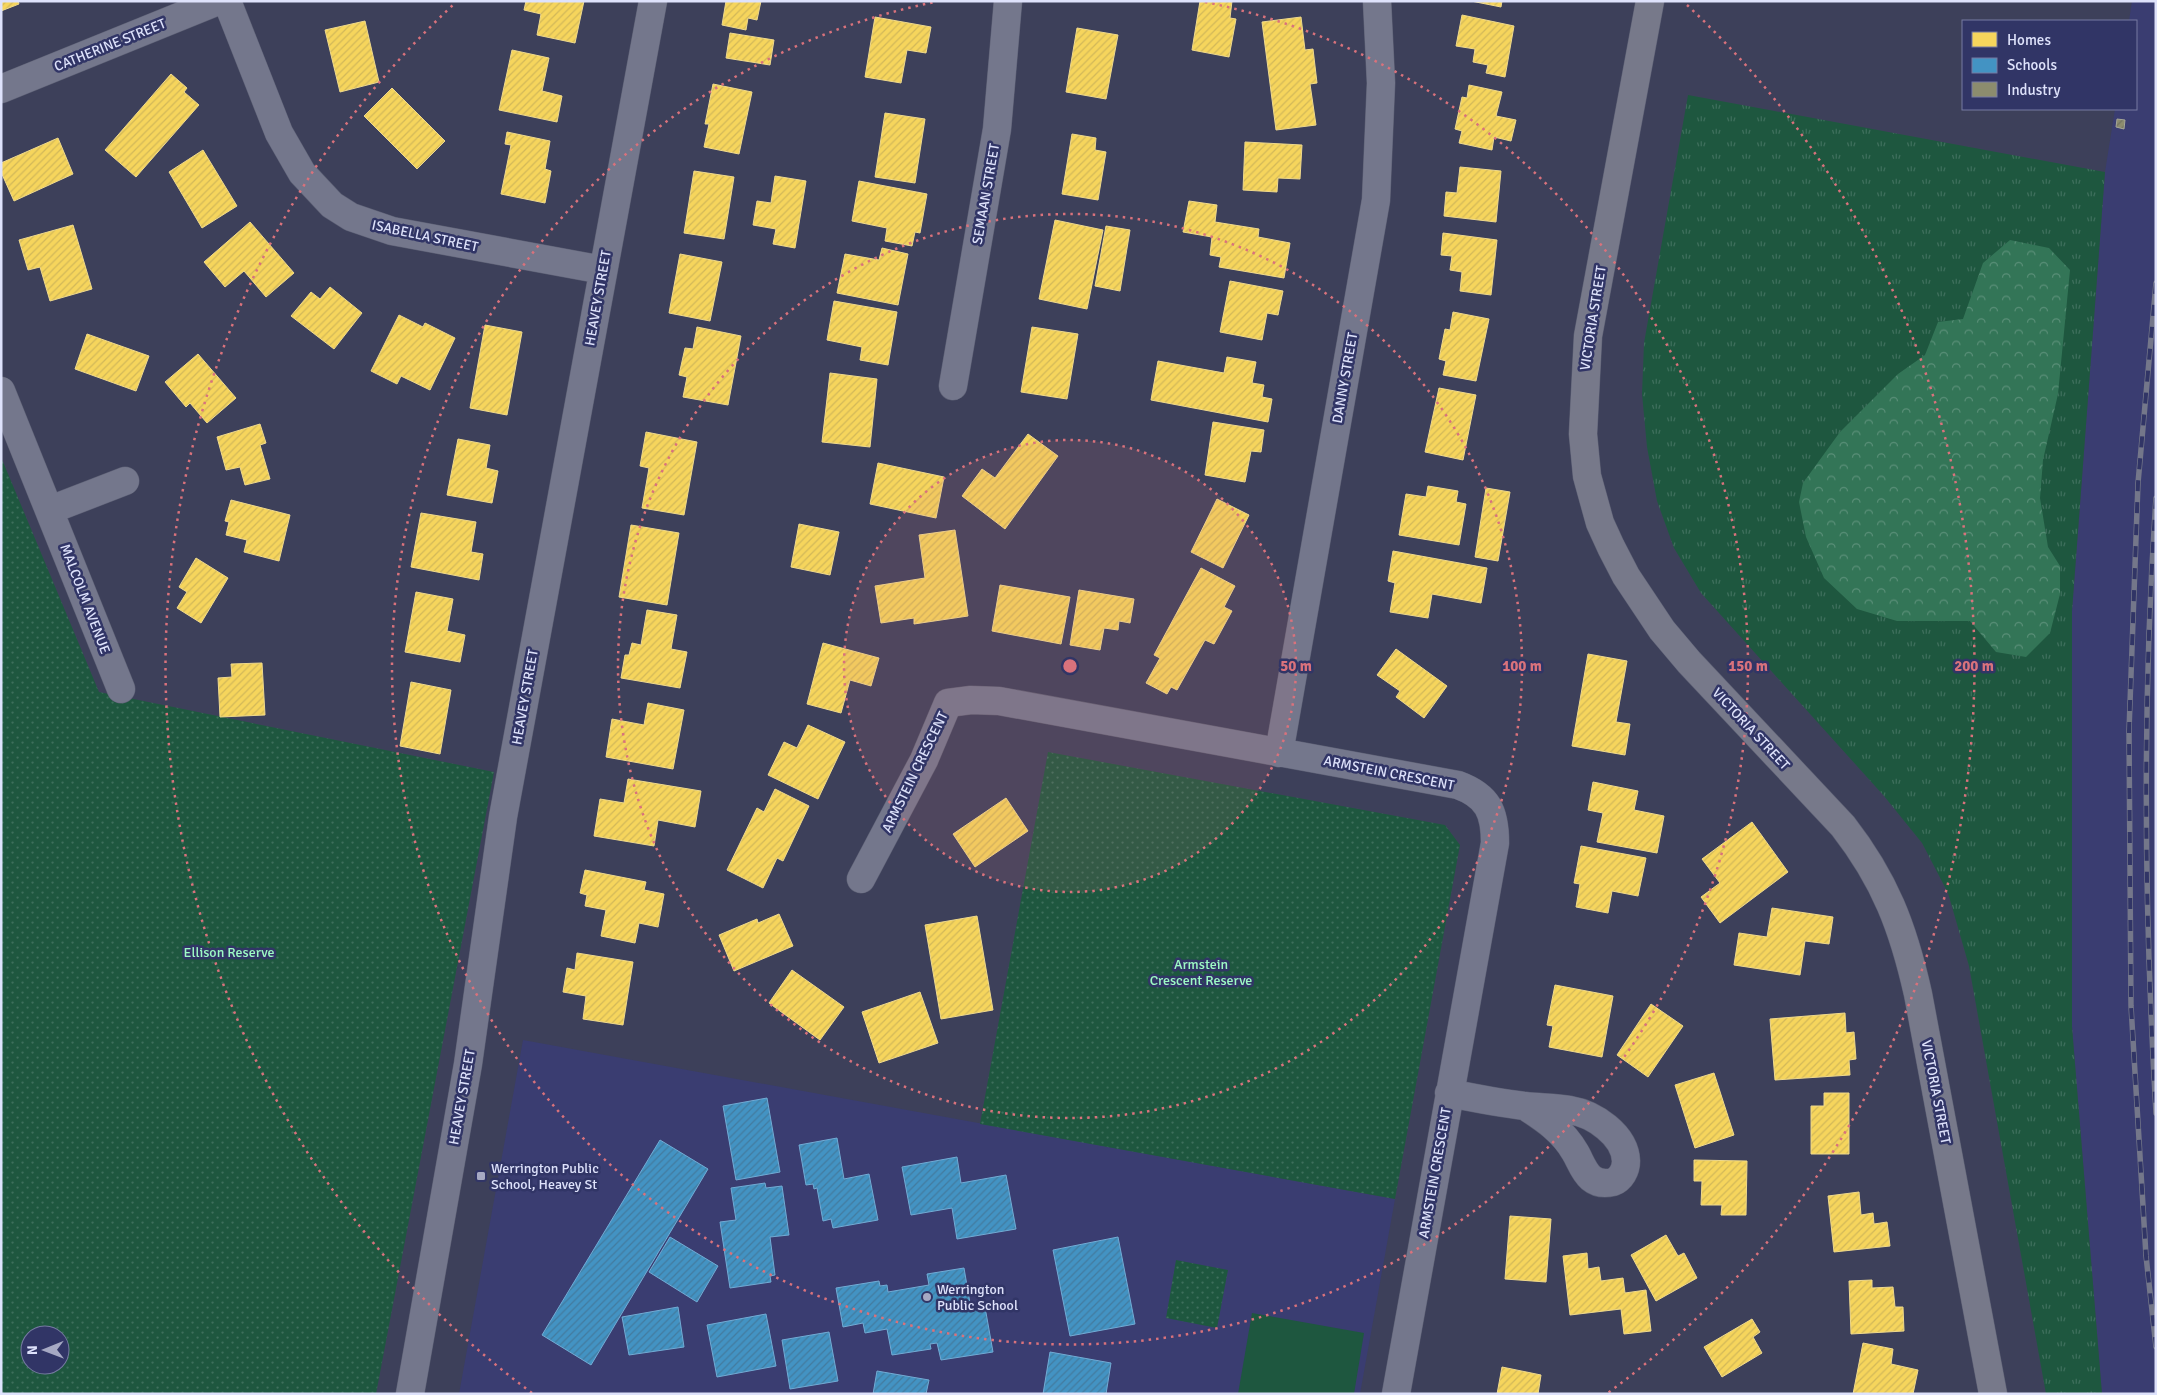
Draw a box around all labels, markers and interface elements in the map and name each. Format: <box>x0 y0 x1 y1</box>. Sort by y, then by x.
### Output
street label: CATHERINE STREET <box>52 15 168 75</box>
legend <box>1962 20 2137 110</box>
text: Homes <box>2007 31 2051 49</box>
text: Schools <box>2007 56 2058 74</box>
text: Industry <box>2007 81 2060 99</box>
street label: SEMAAN STREET <box>969 142 1003 246</box>
street label: ISABELLA STREET <box>370 216 480 256</box>
street label: HEAVEY STREET <box>581 249 615 347</box>
street label: VICTORIA STREET <box>1576 264 1610 372</box>
street label: DANNY STREET <box>1329 331 1361 425</box>
street label: MALCOLM AVENUE <box>56 542 114 657</box>
street label: HEAVEY STREET <box>508 648 542 746</box>
centre of rings <box>1061 657 1079 675</box>
text: 50 m <box>1280 657 1312 675</box>
text: 100 m <box>1502 657 1542 675</box>
text: 150 m <box>1728 657 1768 675</box>
text: 200 m <box>1954 657 1994 675</box>
street label: VICTORIA STREET <box>1709 684 1793 774</box>
street label: ARMSTEIN CRESCENT <box>878 709 952 835</box>
street label: ARMSTEIN CRESCENT <box>1322 752 1456 794</box>
park label: Ellison Reserve <box>184 944 274 961</box>
park label: Armstein Crescent Reserve <box>1150 956 1252 989</box>
street label: VICTORIA STREET <box>1918 1038 1954 1146</box>
street label: HEAVEY STREET <box>445 1048 479 1146</box>
street label: ARMSTEIN CRESCENT <box>1415 1106 1455 1240</box>
place label: Werrington Public School, Heavey St <box>491 1160 599 1193</box>
marker: Werrington Public School, Heavey St <box>475 1170 487 1182</box>
place label: Werrington Public School <box>937 1281 1018 1314</box>
marker: Werrington Public School <box>921 1291 933 1303</box>
north arrow <box>20 1325 70 1375</box>
text: N <box>24 1345 41 1355</box>

